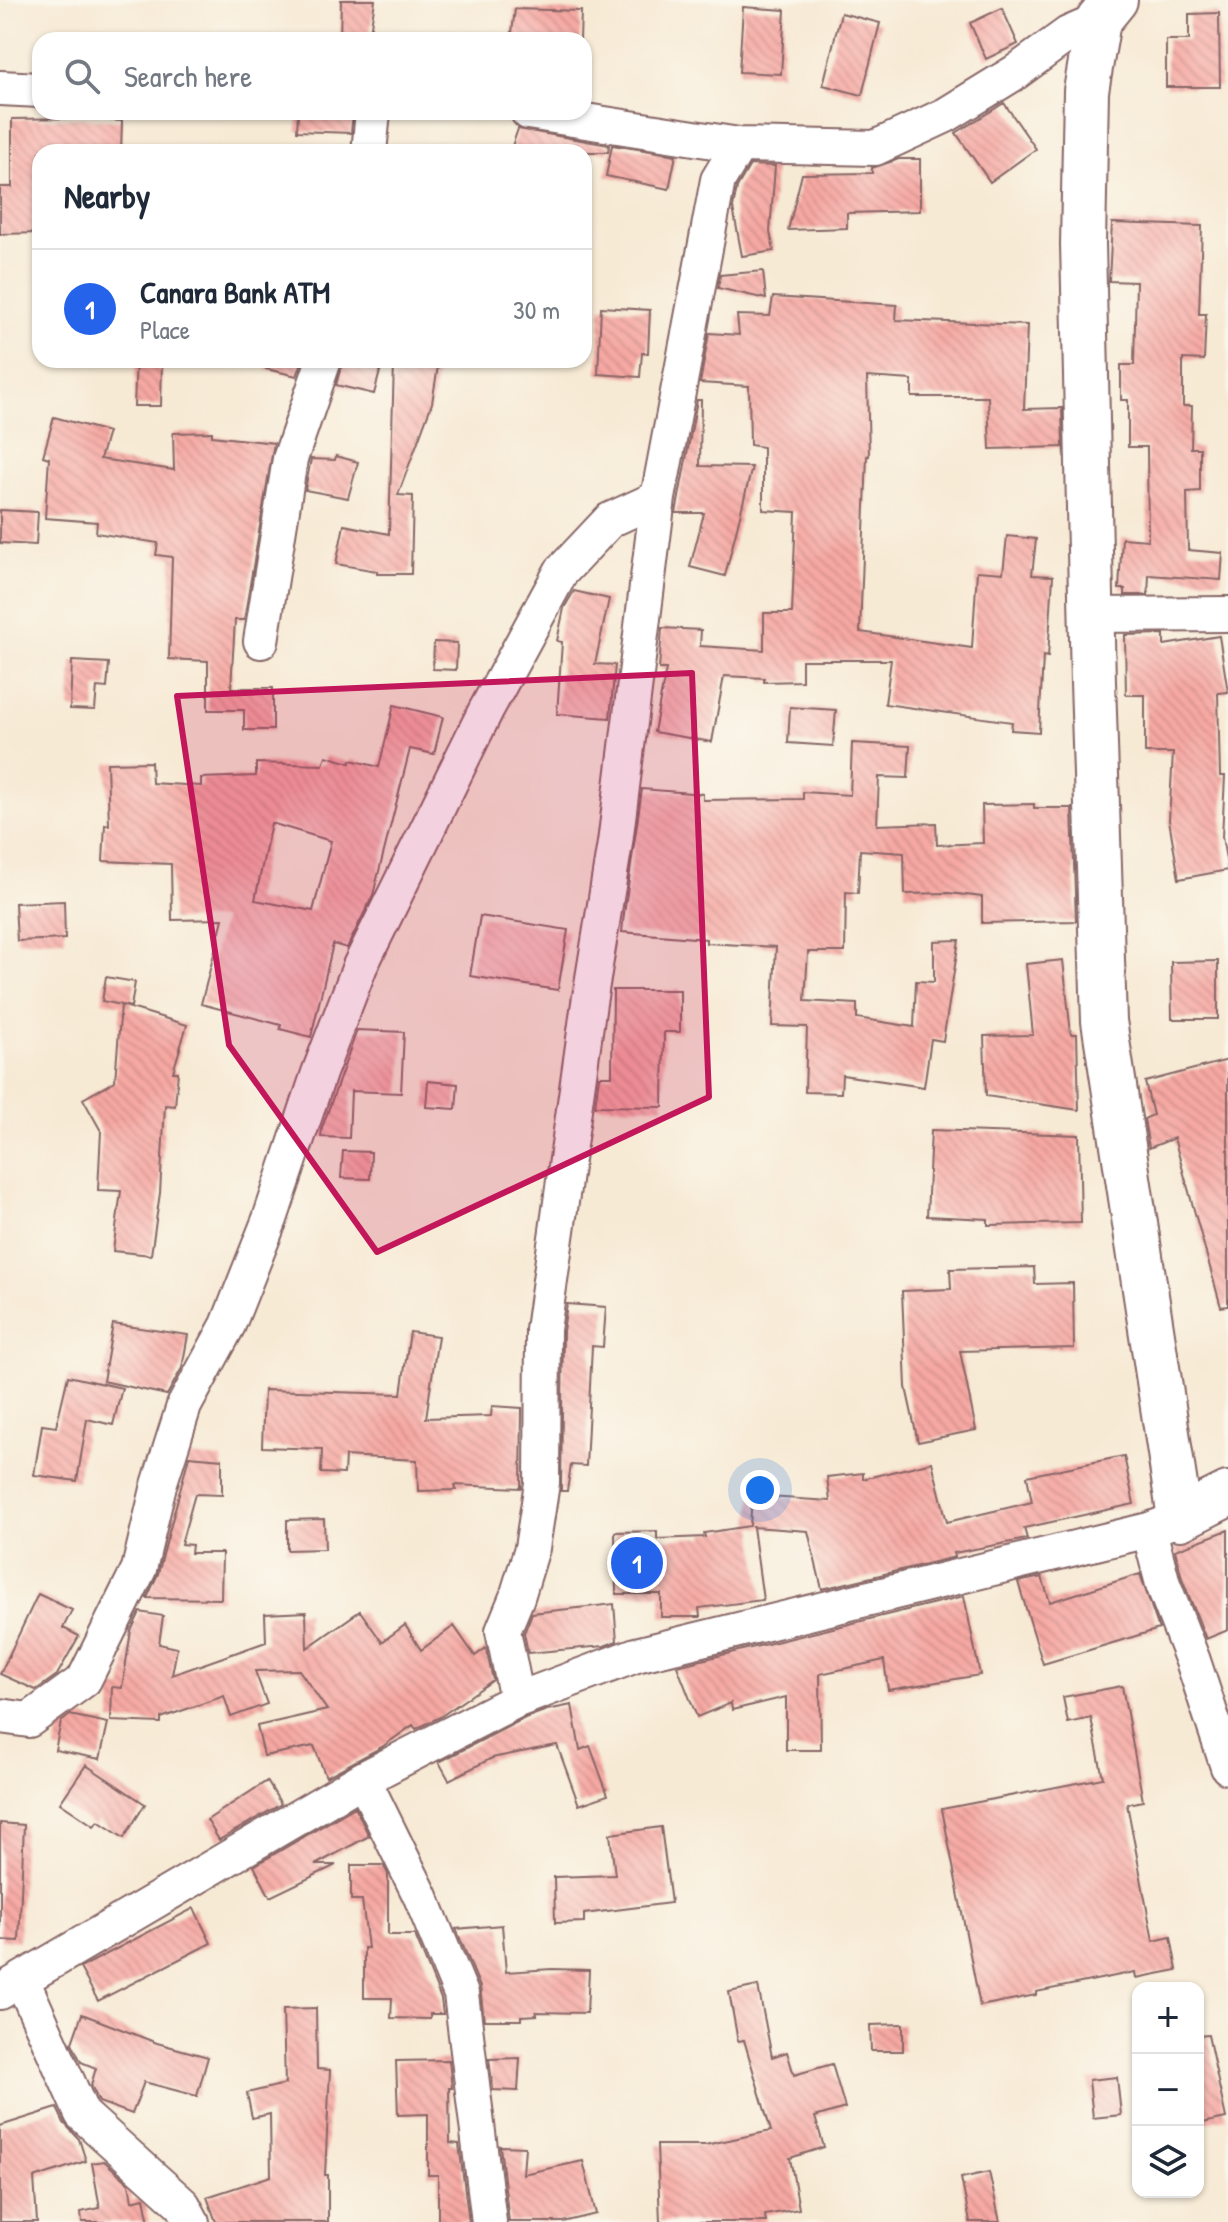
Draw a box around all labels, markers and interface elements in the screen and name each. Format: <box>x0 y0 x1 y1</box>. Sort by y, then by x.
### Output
search box <box>32 32 592 120</box>
icon: search <box>60 54 104 98</box>
text: Search here <box>124 56 252 96</box>
text: Nearby <box>64 173 150 219</box>
text: Canara Bank ATM <box>140 272 330 312</box>
text: 1 <box>85 292 95 327</box>
text: 30 m <box>513 292 560 327</box>
text: Place <box>140 312 190 347</box>
your location <box>740 1470 780 1510</box>
pin: 1 <box>611 1533 663 1593</box>
map controls <box>1132 1982 1204 2198</box>
button: + <box>1132 1982 1204 2054</box>
button: − <box>1132 2054 1204 2126</box>
button: layers <box>1132 2126 1204 2198</box>

